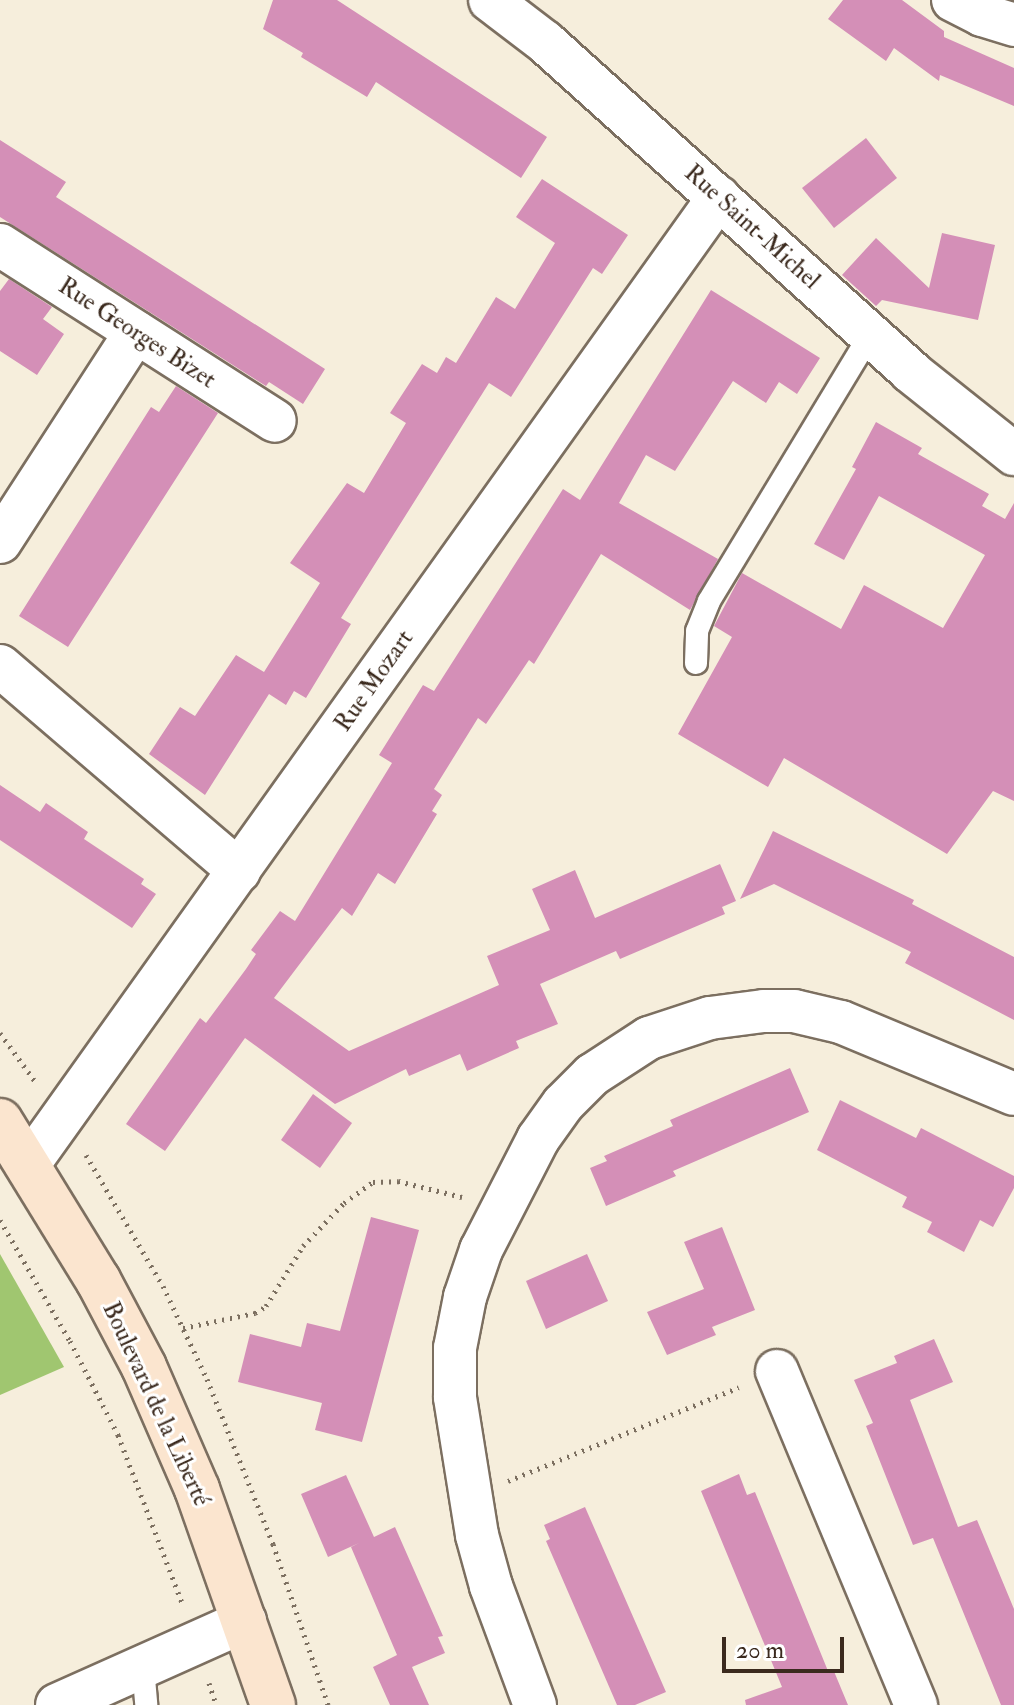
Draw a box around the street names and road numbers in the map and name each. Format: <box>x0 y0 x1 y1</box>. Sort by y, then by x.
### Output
street label: Rue Saint-Michel <box>678 159 826 295</box>
street label: Rue Georges Bizet <box>53 271 221 395</box>
street label: Rue Mozart <box>329 625 419 737</box>
street label: Boulevard de la Liberté <box>96 1297 216 1511</box>

